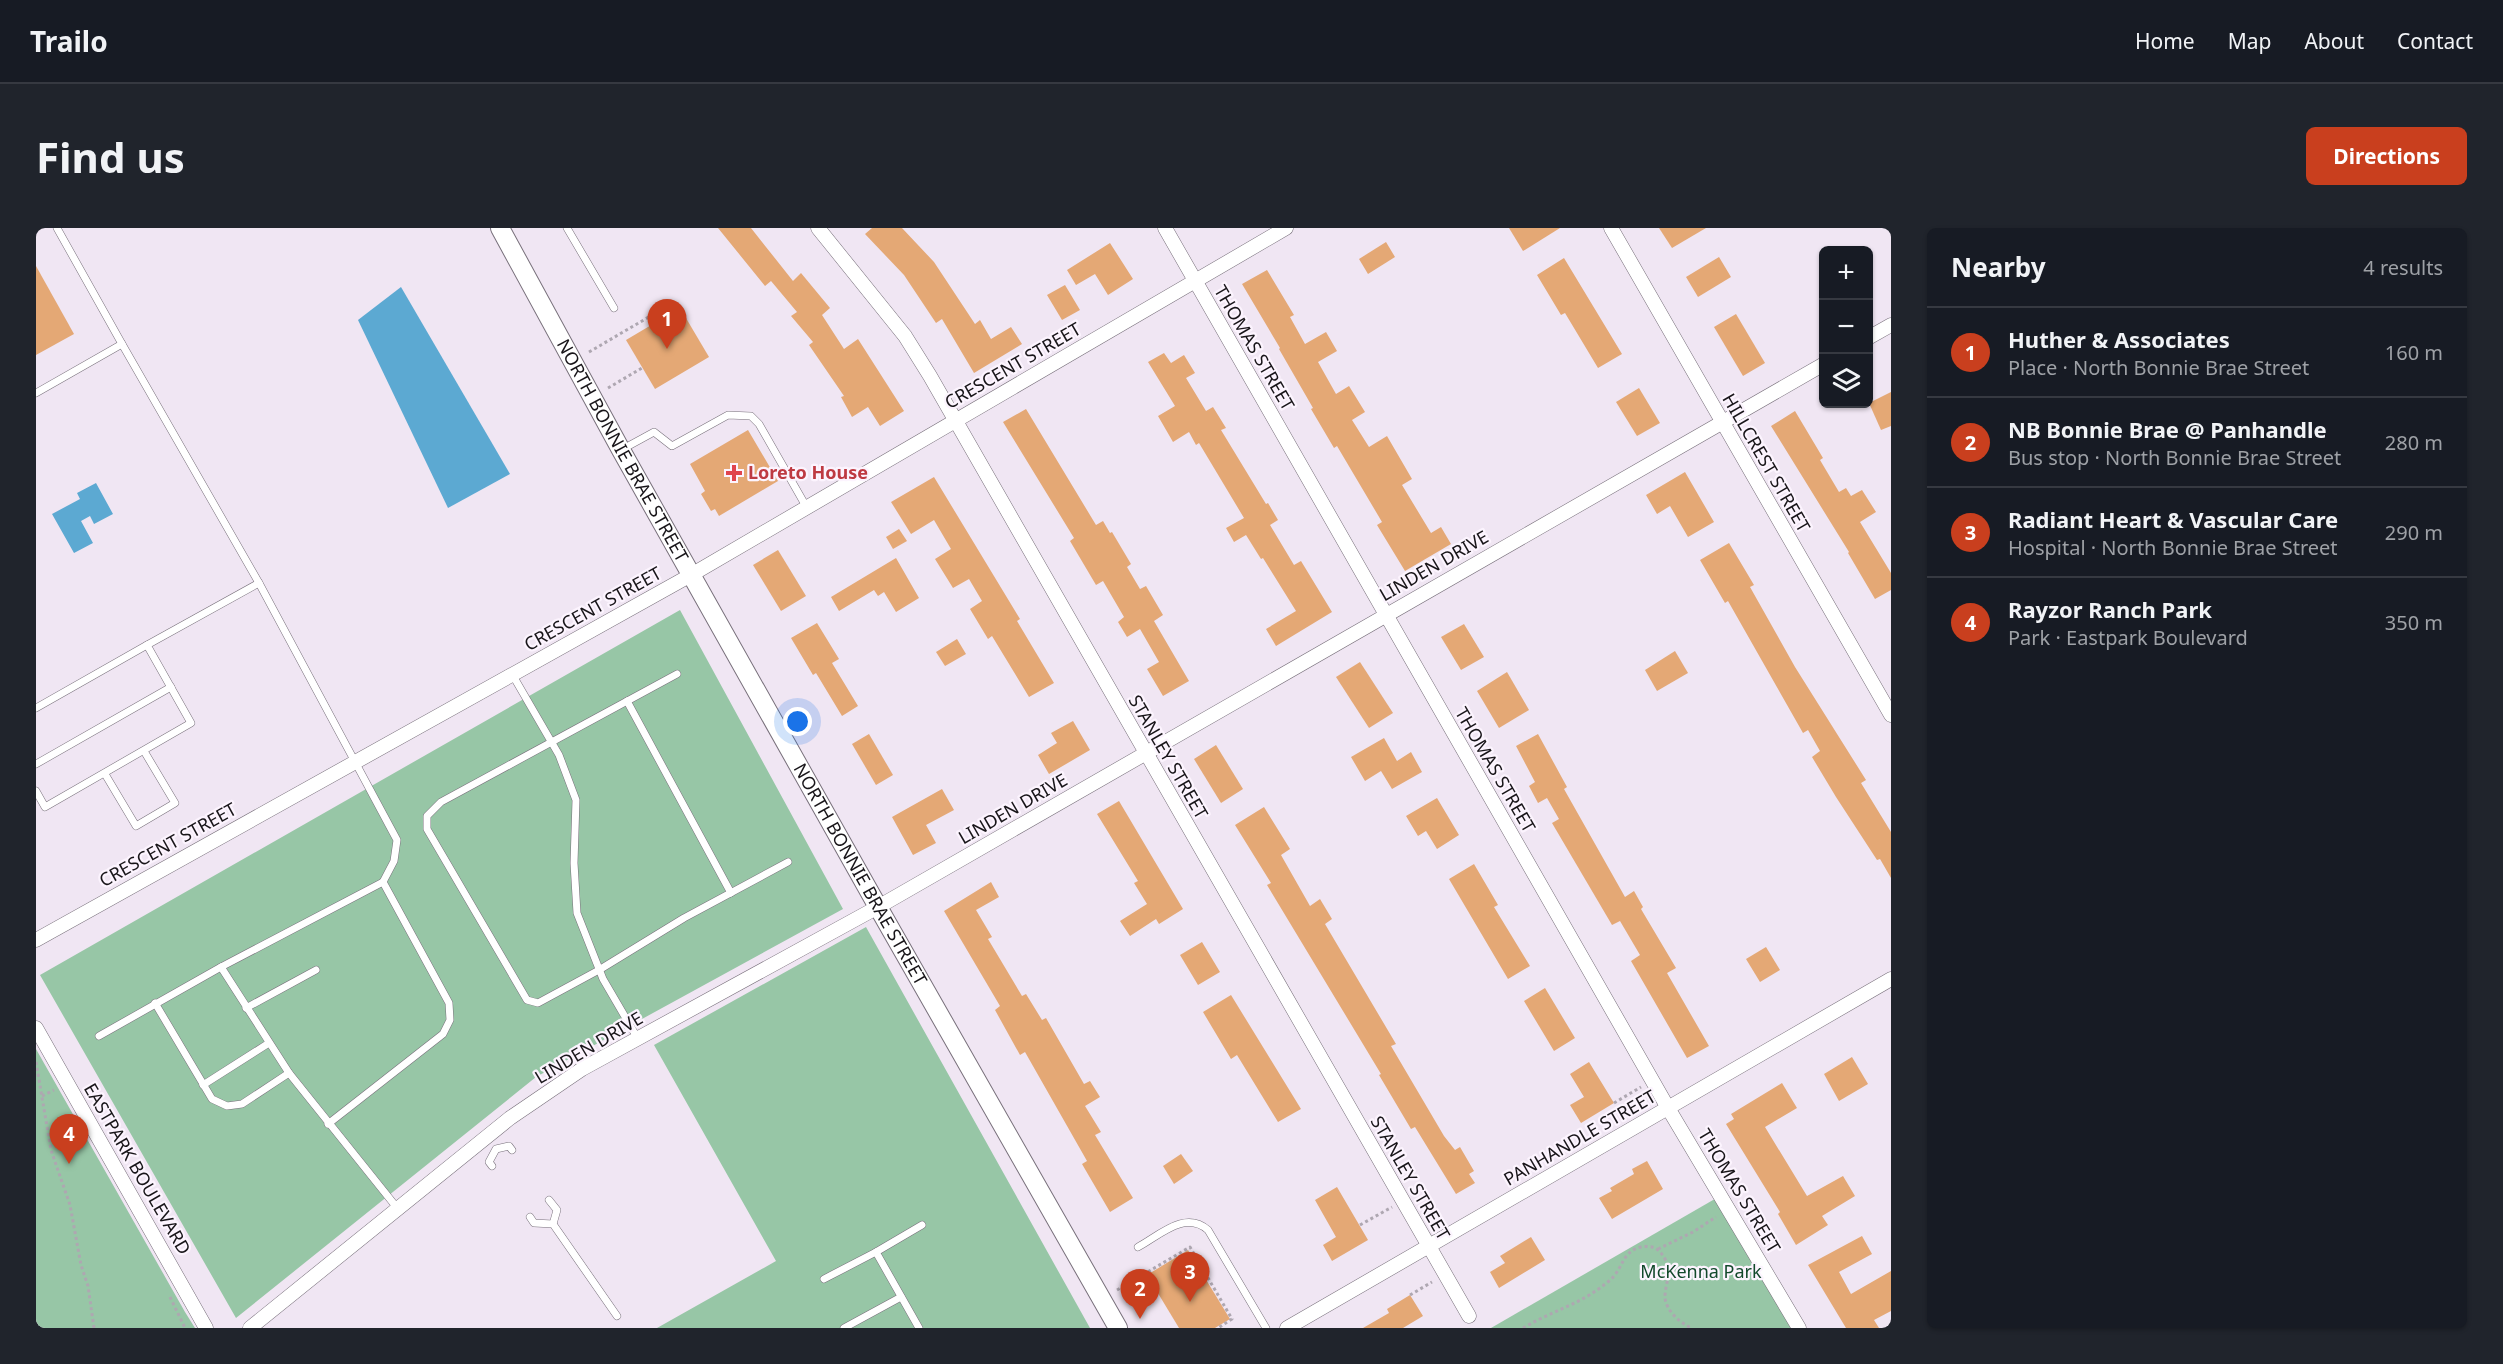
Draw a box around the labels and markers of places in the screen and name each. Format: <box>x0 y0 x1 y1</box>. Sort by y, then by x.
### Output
pin: 1 <box>648 300 686 349</box>
place label: Loreto House <box>748 460 868 484</box>
marker: Loreto House <box>725 464 743 482</box>
pin: 4 <box>50 1114 88 1164</box>
pin: 3 <box>1170 1252 1210 1302</box>
pin: 2 <box>1120 1270 1160 1319</box>

